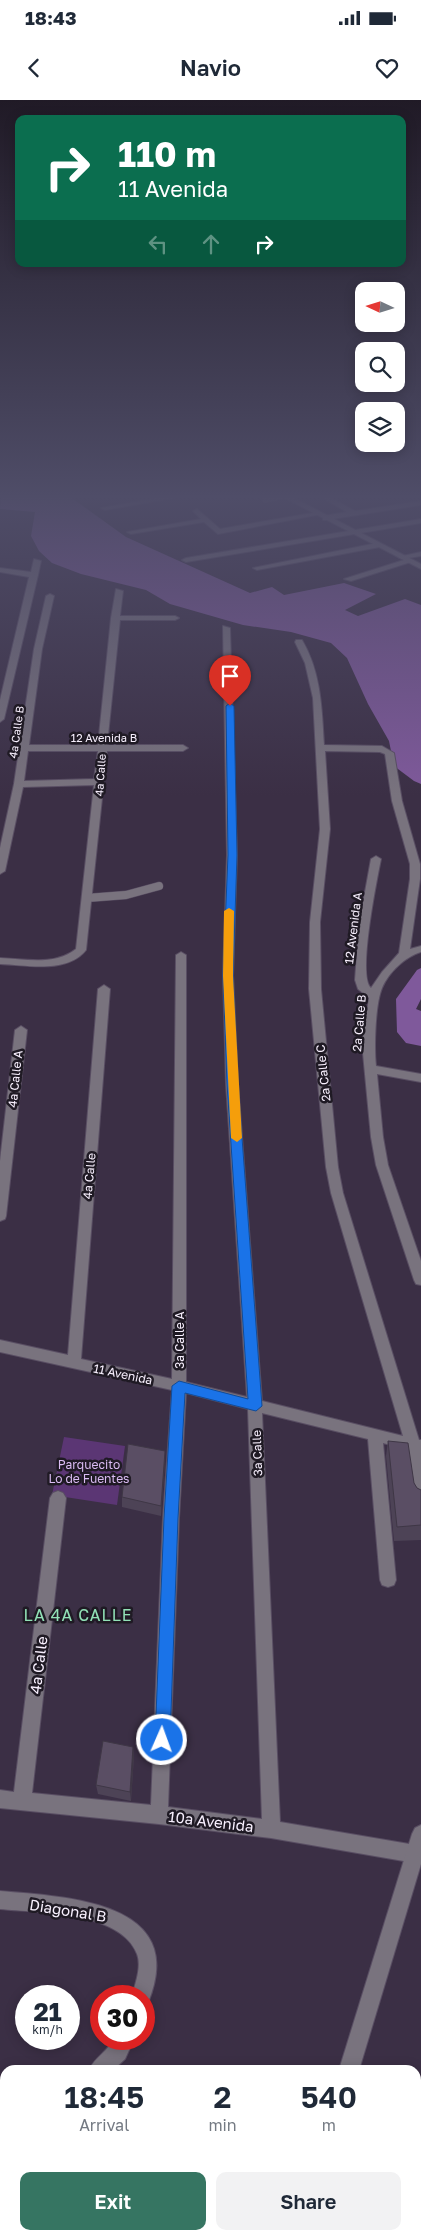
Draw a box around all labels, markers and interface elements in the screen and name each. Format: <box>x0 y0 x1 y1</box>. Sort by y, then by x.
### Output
text: 18:43 <box>25 6 77 29</box>
icon: back <box>20 54 48 82</box>
text: Navio <box>180 54 241 81</box>
icon: heart <box>373 54 401 82</box>
text: 110 m <box>118 133 216 175</box>
icon: right <box>35 135 100 200</box>
text: 11 Avenida <box>118 175 228 202</box>
icon: left <box>144 230 172 258</box>
icon: ahead <box>197 230 225 258</box>
icon: right <box>250 230 278 258</box>
north arrow <box>355 282 405 332</box>
map controls <box>355 282 405 452</box>
button: search <box>355 342 405 392</box>
button: layers <box>355 402 405 452</box>
pin <box>209 655 251 706</box>
icon: arrive <box>216 662 244 690</box>
street label: 4a Calle B <box>6 705 26 759</box>
street label: 12 Avenida B <box>71 731 137 744</box>
street label: 4a Calle <box>92 753 108 797</box>
street label: 12 Avenida A <box>341 891 365 965</box>
street label: 2a Calle B <box>349 994 369 1052</box>
street label: 2a Calle C <box>313 1044 333 1102</box>
street label: 4a Calle A <box>5 1050 25 1108</box>
street label: 4a Calle <box>79 1152 99 1200</box>
street label: 3a Calle A <box>172 1311 187 1369</box>
street label: 11 Avenida <box>92 1360 154 1388</box>
street label: 3a Calle <box>249 1430 265 1476</box>
park label: Parquecito Lo de Fuentes <box>48 1457 130 1486</box>
district label: LA 4A CALLE <box>23 1605 133 1625</box>
street label: 4a Calle <box>26 1635 51 1695</box>
position arrow <box>135 1713 187 1765</box>
street label: 10a Avenida <box>167 1807 255 1835</box>
street label: Diagonal B <box>28 1895 108 1925</box>
speed limit sign: 30 <box>90 1985 155 2050</box>
text: 21 <box>33 1996 62 2027</box>
text: km/h <box>32 2022 63 2037</box>
text: 18:45 <box>64 2079 144 2115</box>
text: 2 <box>214 2079 232 2115</box>
text: 540 <box>301 2079 357 2115</box>
text: Arrival <box>79 2115 129 2135</box>
text: min <box>208 2115 237 2135</box>
text: m <box>322 2115 336 2135</box>
button: Exit <box>20 2172 206 2230</box>
button: Share <box>216 2172 401 2230</box>

